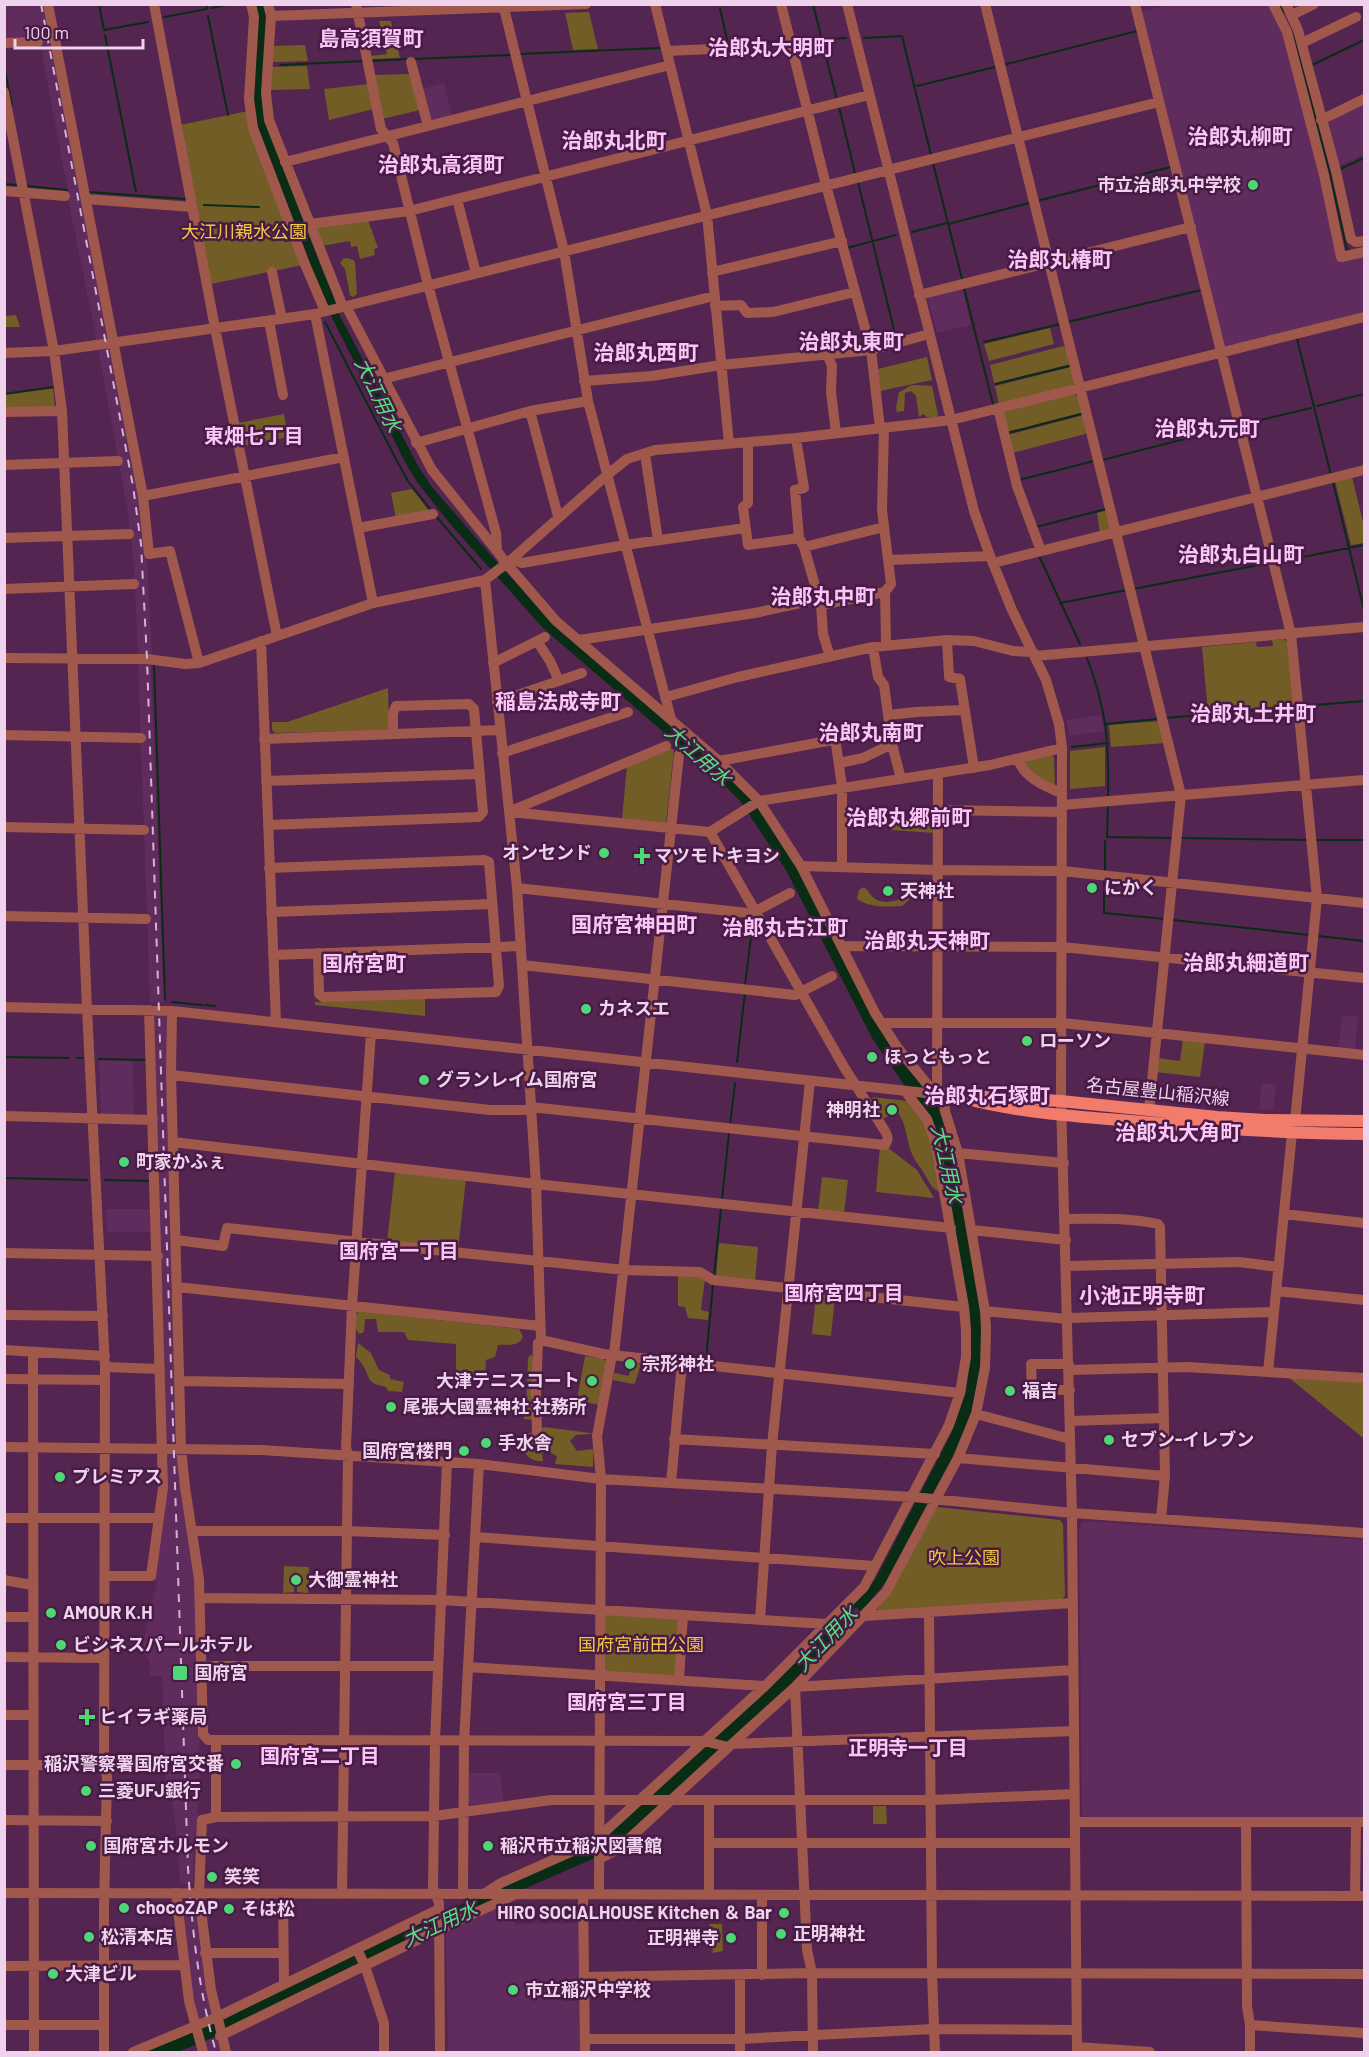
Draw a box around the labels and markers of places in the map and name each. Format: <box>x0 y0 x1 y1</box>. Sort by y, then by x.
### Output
place label: 市立治郎丸中学校 <box>1097 173 1241 195</box>
marker: 市立治郎丸中学校 <box>1246 178 1260 192</box>
place label: オンセンド <box>502 841 592 863</box>
place label: マツモトキヨシ <box>654 844 780 866</box>
marker: オンセンド <box>597 846 611 860</box>
marker: マツモトキヨシ <box>635 849 649 863</box>
place label: にかく <box>1104 876 1158 898</box>
place label: 天神社 <box>900 879 954 901</box>
marker: にかく <box>1085 881 1099 895</box>
marker: 天神社 <box>881 884 895 898</box>
place label: カネスエ <box>598 997 670 1019</box>
marker: カネスエ <box>579 1002 593 1016</box>
place label: ローソン <box>1039 1029 1111 1051</box>
marker: ローソン <box>1020 1034 1034 1048</box>
place label: ほっともっと <box>884 1045 992 1067</box>
marker: ほっともっと <box>865 1050 879 1064</box>
place label: グランレイム国府宮 <box>436 1068 598 1090</box>
marker: グランレイム国府宮 <box>417 1073 431 1087</box>
place label: 神明社 <box>826 1098 880 1120</box>
marker: 神明社 <box>885 1103 899 1117</box>
place label: 町家かふぇ <box>136 1150 226 1172</box>
marker: 町家かふぇ <box>117 1155 131 1169</box>
place label: 宗形神社 <box>642 1352 714 1374</box>
marker: 宗形神社 <box>623 1357 637 1371</box>
place label: 大津テニスコート <box>436 1369 580 1391</box>
marker: 大津テニスコート <box>585 1374 599 1388</box>
place label: 福吉 <box>1022 1379 1058 1401</box>
marker: 福吉 <box>1003 1384 1017 1398</box>
place label: 尾張大國霊神社 社務所 <box>403 1395 587 1417</box>
marker: 尾張大國霊神社 社務所 <box>384 1400 398 1414</box>
place label: セブン-イレブン <box>1121 1428 1254 1450</box>
place label: 手水舎 <box>498 1431 552 1453</box>
marker: セブン-イレブン <box>1102 1433 1116 1447</box>
marker: 手水舎 <box>479 1436 493 1450</box>
place label: 国府宮楼門 <box>362 1439 452 1461</box>
marker: 国府宮楼門 <box>457 1444 471 1458</box>
place label: プレミアス <box>72 1465 162 1487</box>
marker: プレミアス <box>53 1470 67 1484</box>
place label: 大御霊神社 <box>308 1568 398 1590</box>
marker: 大御霊神社 <box>289 1573 303 1587</box>
place label: AMOUR K.H <box>63 1601 153 1623</box>
marker: AMOUR K.H <box>44 1606 58 1620</box>
place label: ビシネスパールホテル <box>73 1633 253 1655</box>
marker: ビシネスパールホテル <box>54 1638 68 1652</box>
place label: 国府宮 <box>194 1661 248 1683</box>
marker: 国府宮 <box>171 1664 189 1682</box>
place label: ヒイラギ薬局 <box>99 1705 207 1727</box>
marker: ヒイラギ薬局 <box>80 1710 94 1724</box>
place label: 稲沢警察署国府宮交番 <box>44 1752 224 1774</box>
marker: 稲沢警察署国府宮交番 <box>229 1757 243 1771</box>
place label: 三菱UFJ銀行 <box>98 1779 201 1801</box>
marker: 三菱UFJ銀行 <box>79 1784 93 1798</box>
place label: 国府宮ホルモン <box>103 1834 229 1856</box>
place label: 稲沢市立稲沢図書館 <box>500 1834 662 1856</box>
marker: 国府宮ホルモン <box>84 1839 98 1853</box>
marker: 稲沢市立稲沢図書館 <box>481 1839 495 1853</box>
place label: 笑笑 <box>224 1865 260 1887</box>
marker: 笑笑 <box>205 1870 219 1884</box>
place label: chocoZAP <box>136 1896 218 1918</box>
place label: そは松 <box>241 1897 295 1919</box>
marker: chocoZAP <box>117 1901 131 1915</box>
place label: HIRO SOCIALHOUSE Kitchen ＆ Bar <box>497 1901 772 1923</box>
marker: そは松 <box>222 1902 236 1916</box>
marker: HIRO SOCIALHOUSE Kitchen ＆ Bar <box>777 1906 791 1920</box>
place label: 正明神社 <box>793 1922 865 1944</box>
place label: 松清本店 <box>101 1925 173 1947</box>
place label: 正明禅寺 <box>647 1926 719 1948</box>
marker: 正明神社 <box>774 1927 788 1941</box>
marker: 松清本店 <box>82 1930 96 1944</box>
marker: 正明禅寺 <box>724 1931 738 1945</box>
place label: 大津ビル <box>65 1962 137 1984</box>
marker: 大津ビル <box>46 1967 60 1981</box>
place label: 市立稲沢中学校 <box>525 1978 651 2000</box>
marker: 市立稲沢中学校 <box>506 1983 520 1997</box>

